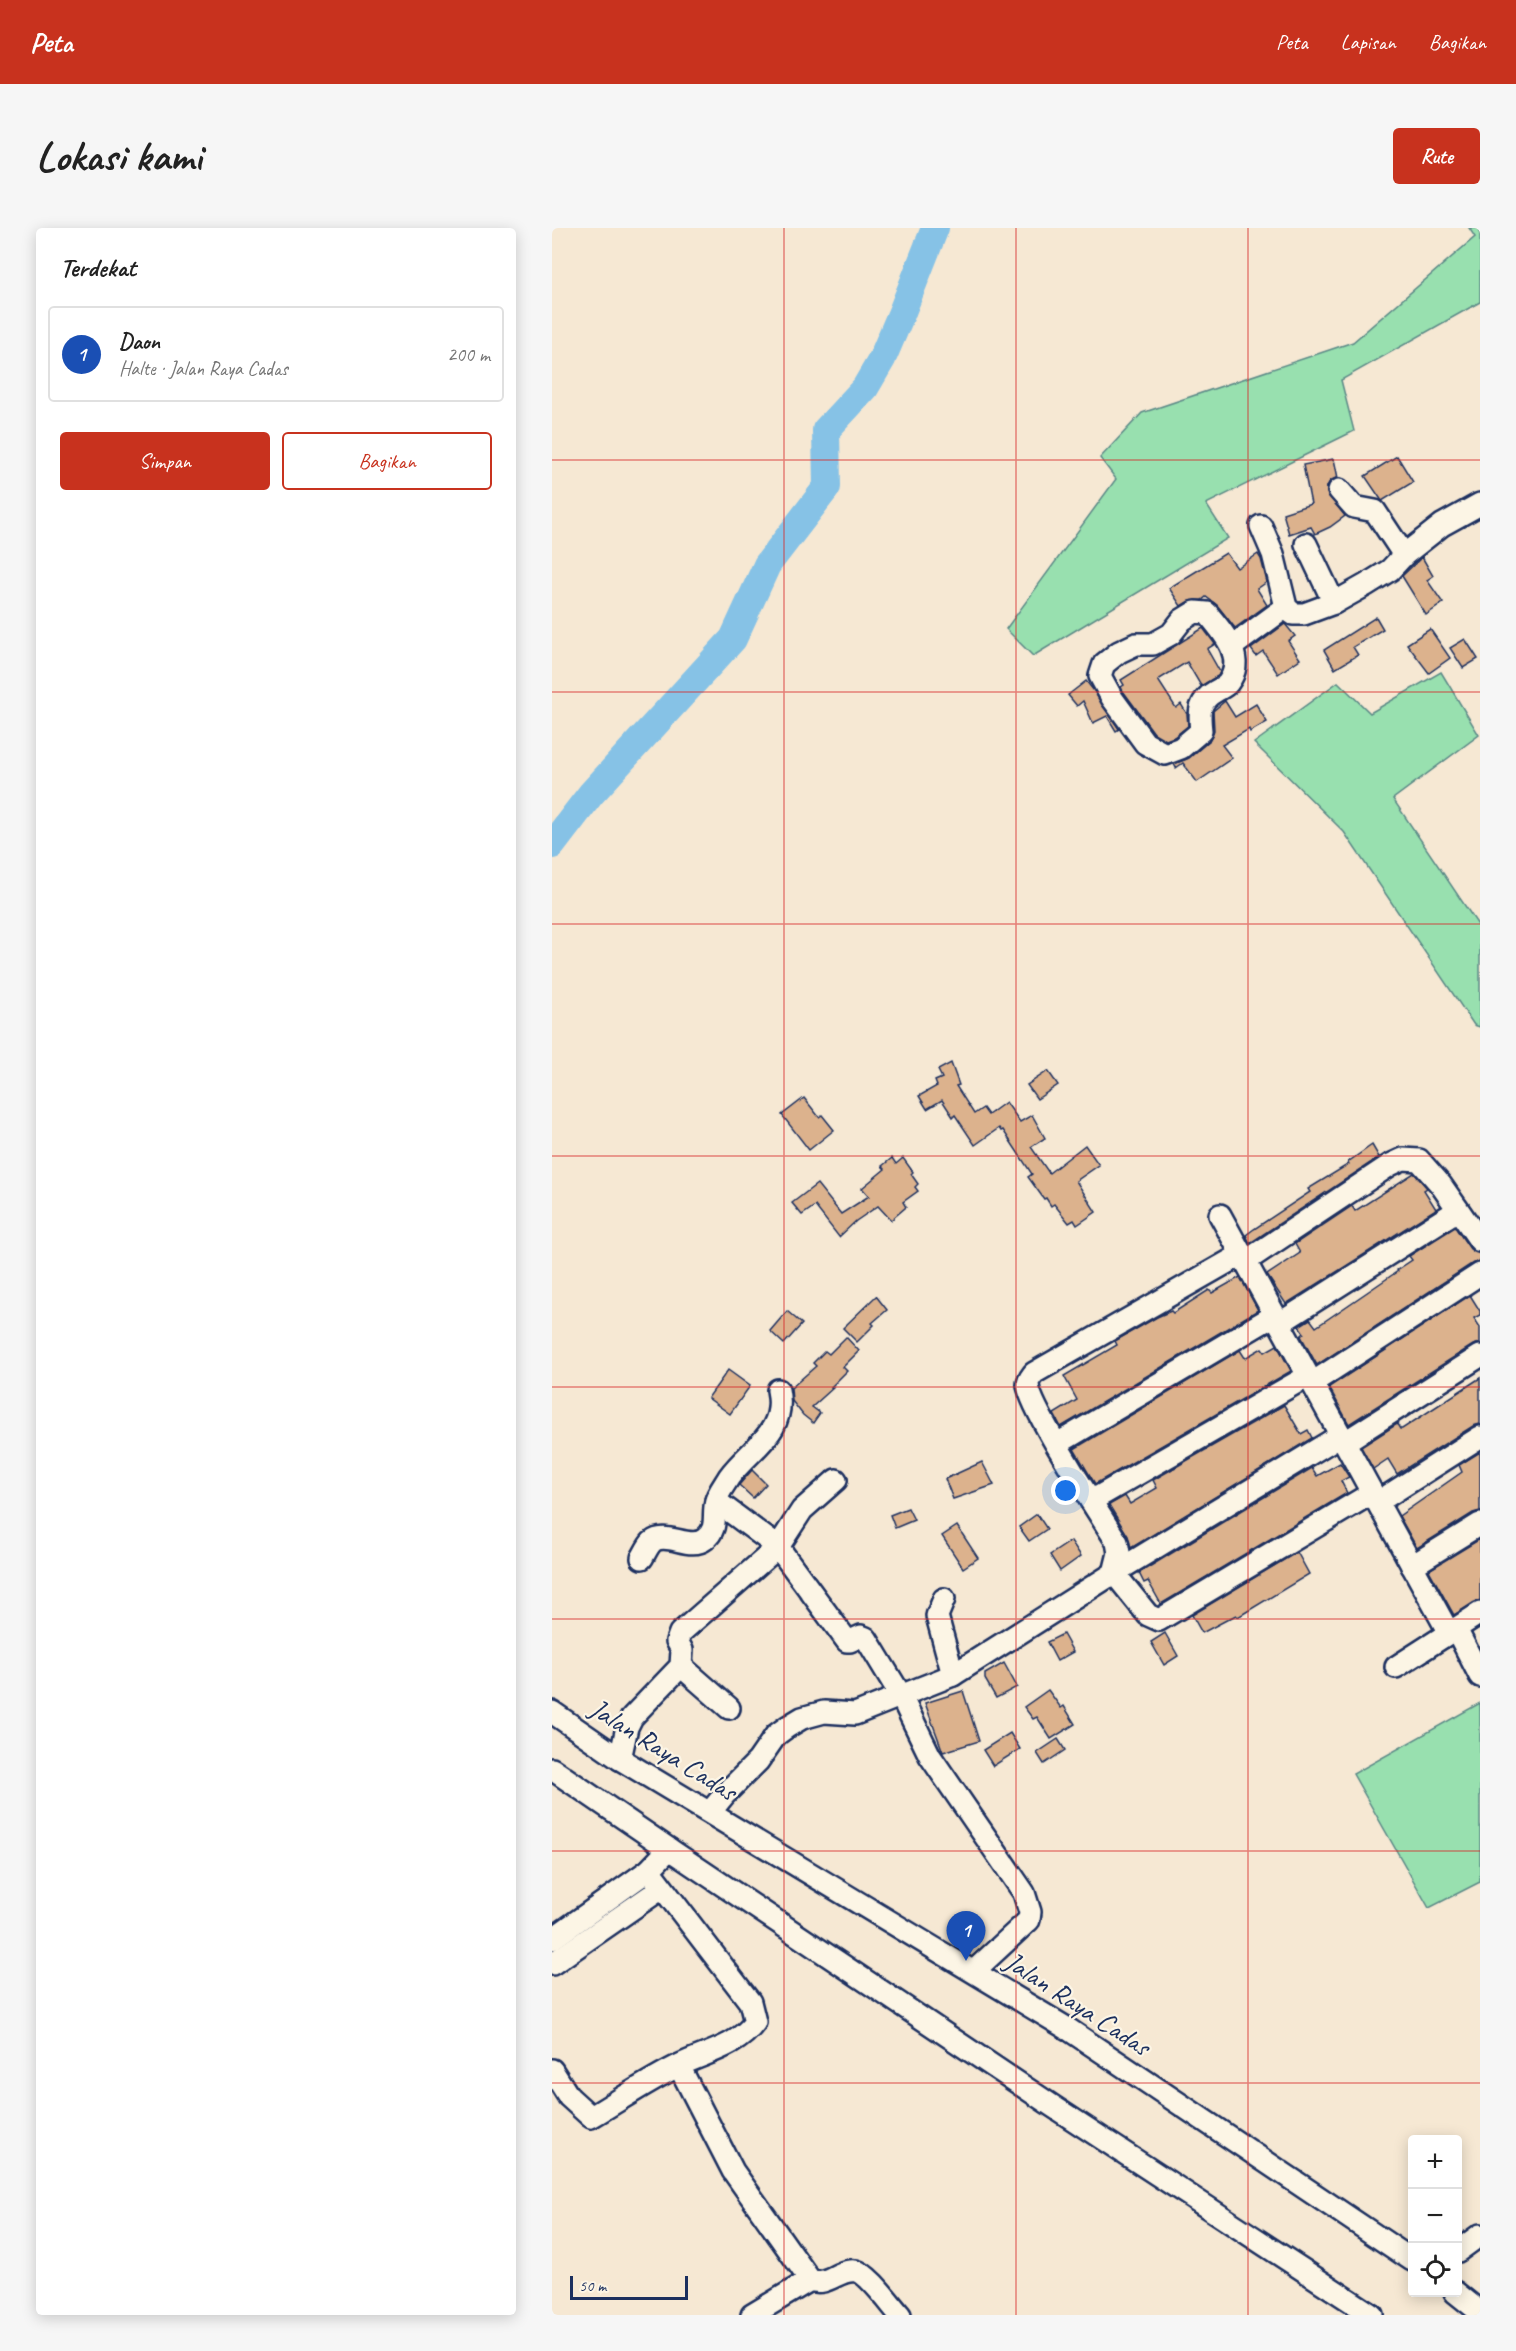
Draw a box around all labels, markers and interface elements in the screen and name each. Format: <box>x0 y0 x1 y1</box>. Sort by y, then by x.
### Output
text: Peta <box>30 25 73 60</box>
text: Peta <box>1276 29 1308 55</box>
text: Lapisan <box>1341 29 1396 55</box>
text: Bagikan <box>1429 29 1486 55</box>
button: Rute <box>1393 128 1480 184</box>
text: Lokasi kami <box>36 130 202 183</box>
text: Terdekat <box>60 251 136 284</box>
text: Daon <box>119 328 160 356</box>
text: 1 <box>77 342 86 367</box>
text: 200 m <box>447 342 490 367</box>
text: Halte · Jalan Raya Cadas <box>119 356 288 381</box>
button: Simpan <box>60 432 270 490</box>
button: Bagikan <box>282 432 492 490</box>
your location <box>1051 1476 1080 1505</box>
street label: Jalan Raya Cadas <box>582 1689 746 1810</box>
pin: 1 <box>946 1912 986 1961</box>
street label: Jalan Raya Cadas <box>997 1942 1159 2065</box>
map controls <box>1408 2135 1462 2297</box>
button: + <box>1408 2135 1462 2189</box>
button: − <box>1408 2189 1462 2243</box>
button: locate <box>1408 2243 1462 2297</box>
scale bar <box>570 2273 688 2300</box>
text: 50 m <box>579 2276 606 2296</box>

